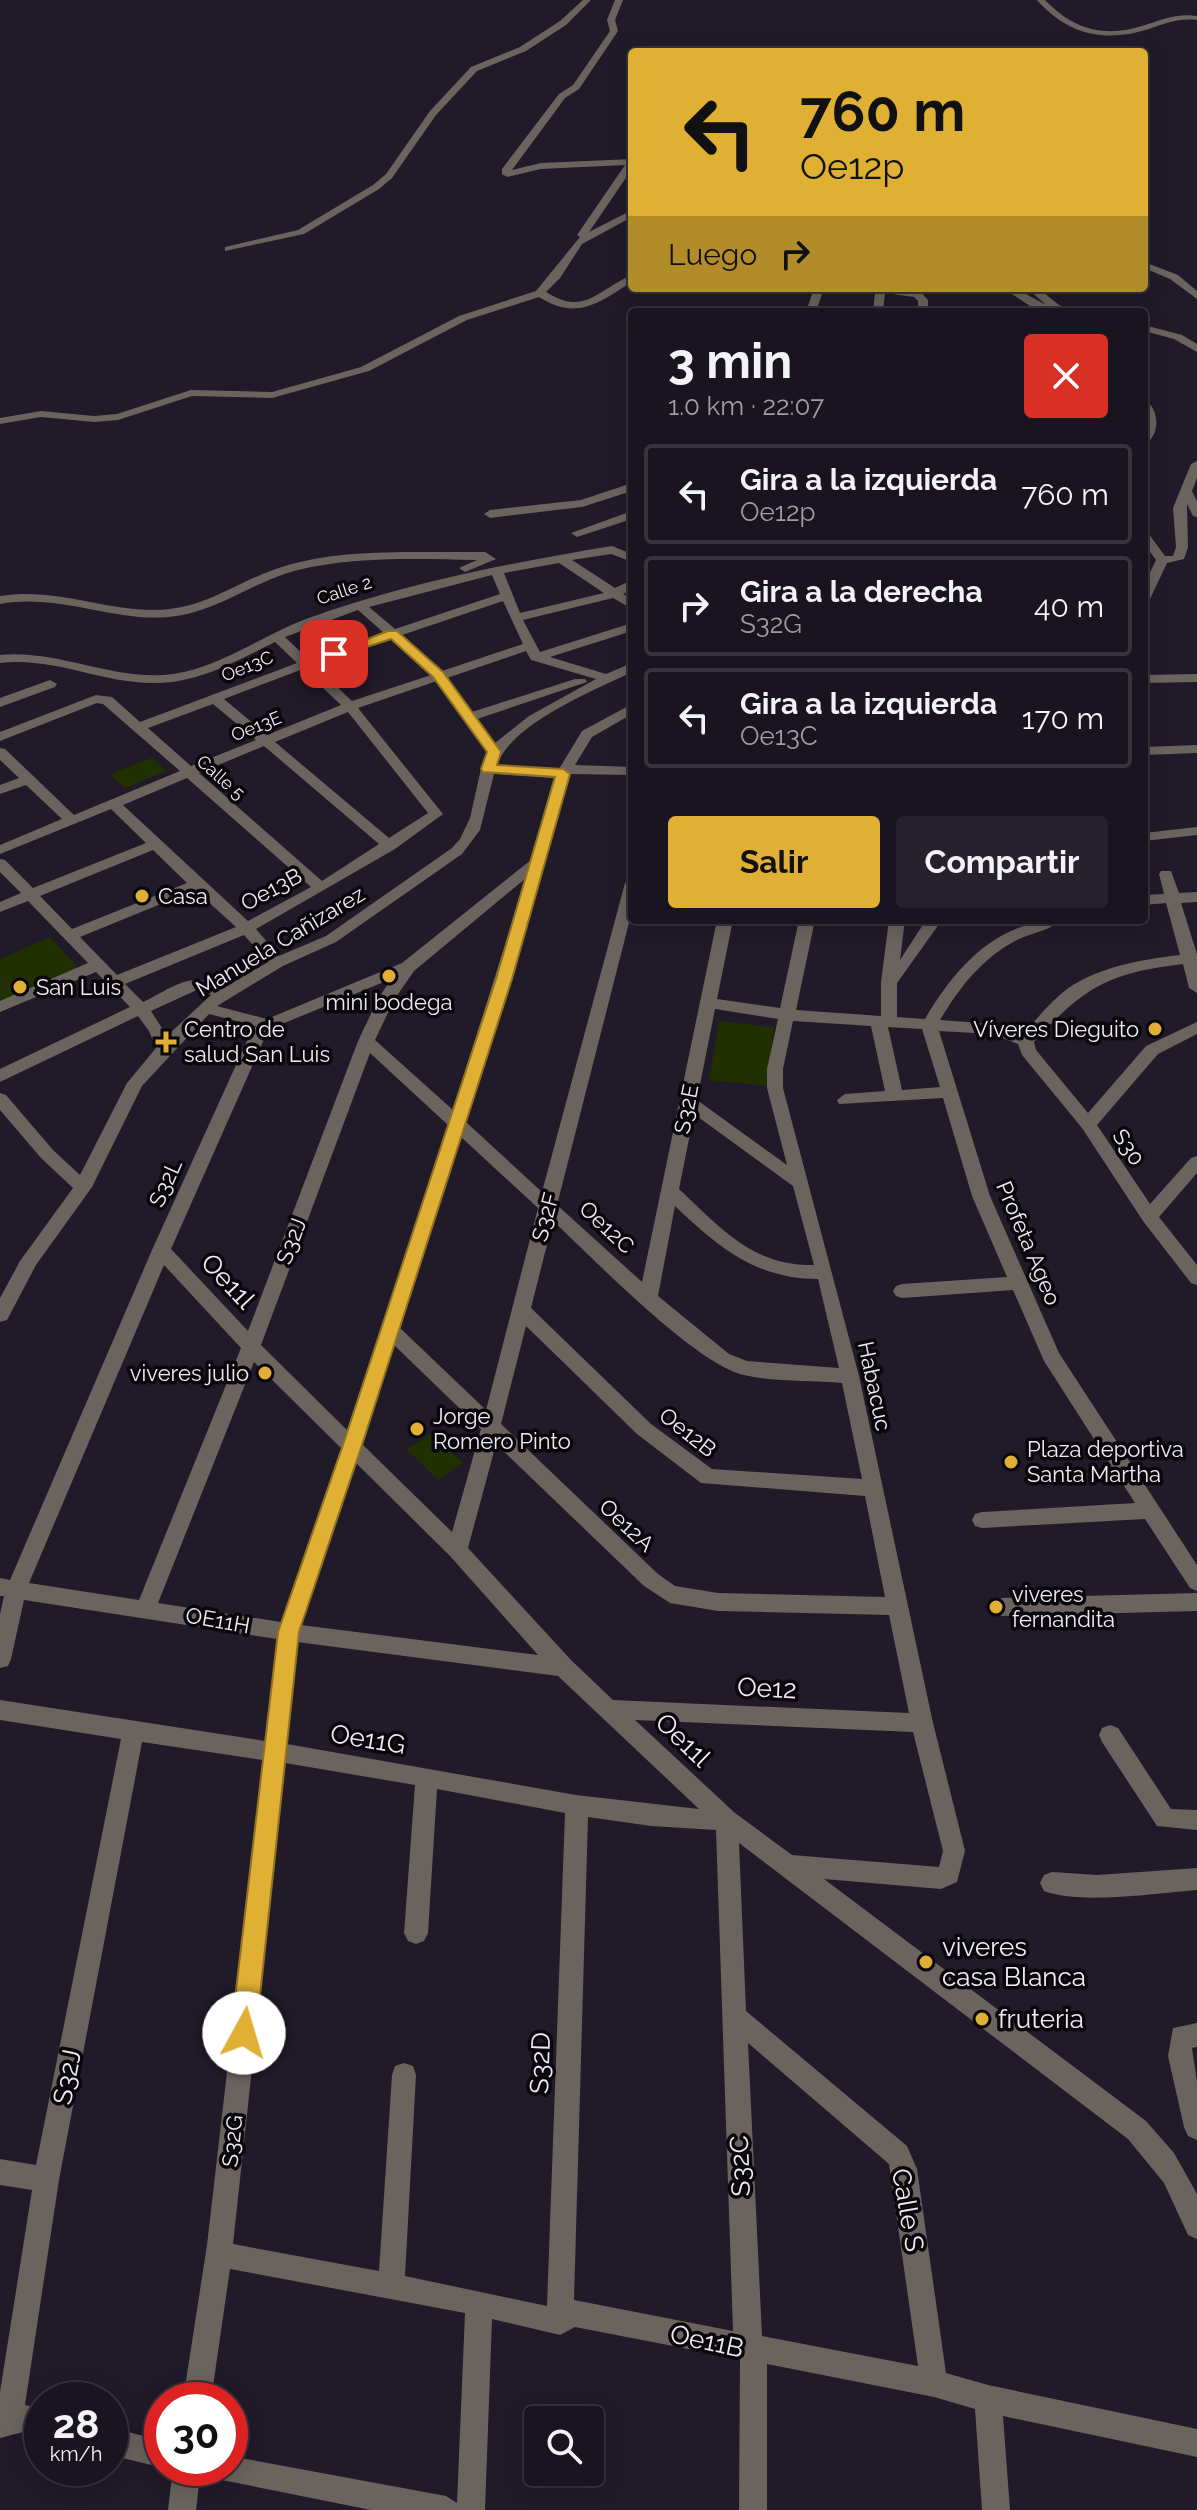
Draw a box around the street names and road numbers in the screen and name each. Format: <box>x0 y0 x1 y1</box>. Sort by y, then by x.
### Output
street label: Calle 2 <box>314 571 374 609</box>
street label: Oe13C <box>218 646 276 686</box>
street label: Oe13E <box>228 706 284 746</box>
street label: Calle 5 <box>193 750 250 804</box>
street label: Oe13B <box>236 862 306 916</box>
street label: Manuela Cañizarez <box>191 880 369 1002</box>
street label: S32E <box>668 1082 704 1136</box>
street label: S30 <box>1107 1124 1151 1170</box>
street label: S32L <box>143 1155 187 1211</box>
street label: Profeta Ageo <box>991 1177 1067 1309</box>
street label: S32F <box>526 1190 564 1244</box>
street label: Oe12C <box>574 1195 640 1259</box>
street label: S32J <box>270 1214 312 1268</box>
street label: Oe11l <box>195 1247 261 1315</box>
street label: Habacuc <box>853 1339 897 1433</box>
street label: Oe12B <box>654 1402 722 1462</box>
street label: Oe12A <box>594 1493 660 1557</box>
street label: OE11H <box>184 1602 252 1638</box>
street label: Oe12 <box>737 1671 797 1705</box>
street label: Oe11l <box>650 1707 717 1774</box>
street label: Oe11G <box>328 1718 408 1760</box>
street label: S32D <box>524 2032 556 2094</box>
street label: S32J <box>47 2047 87 2107</box>
street label: S32G <box>216 2114 248 2168</box>
street label: S32C <box>724 2135 756 2197</box>
street label: Calle S <box>886 2166 930 2254</box>
street label: Oe11B <box>668 2319 746 2363</box>

